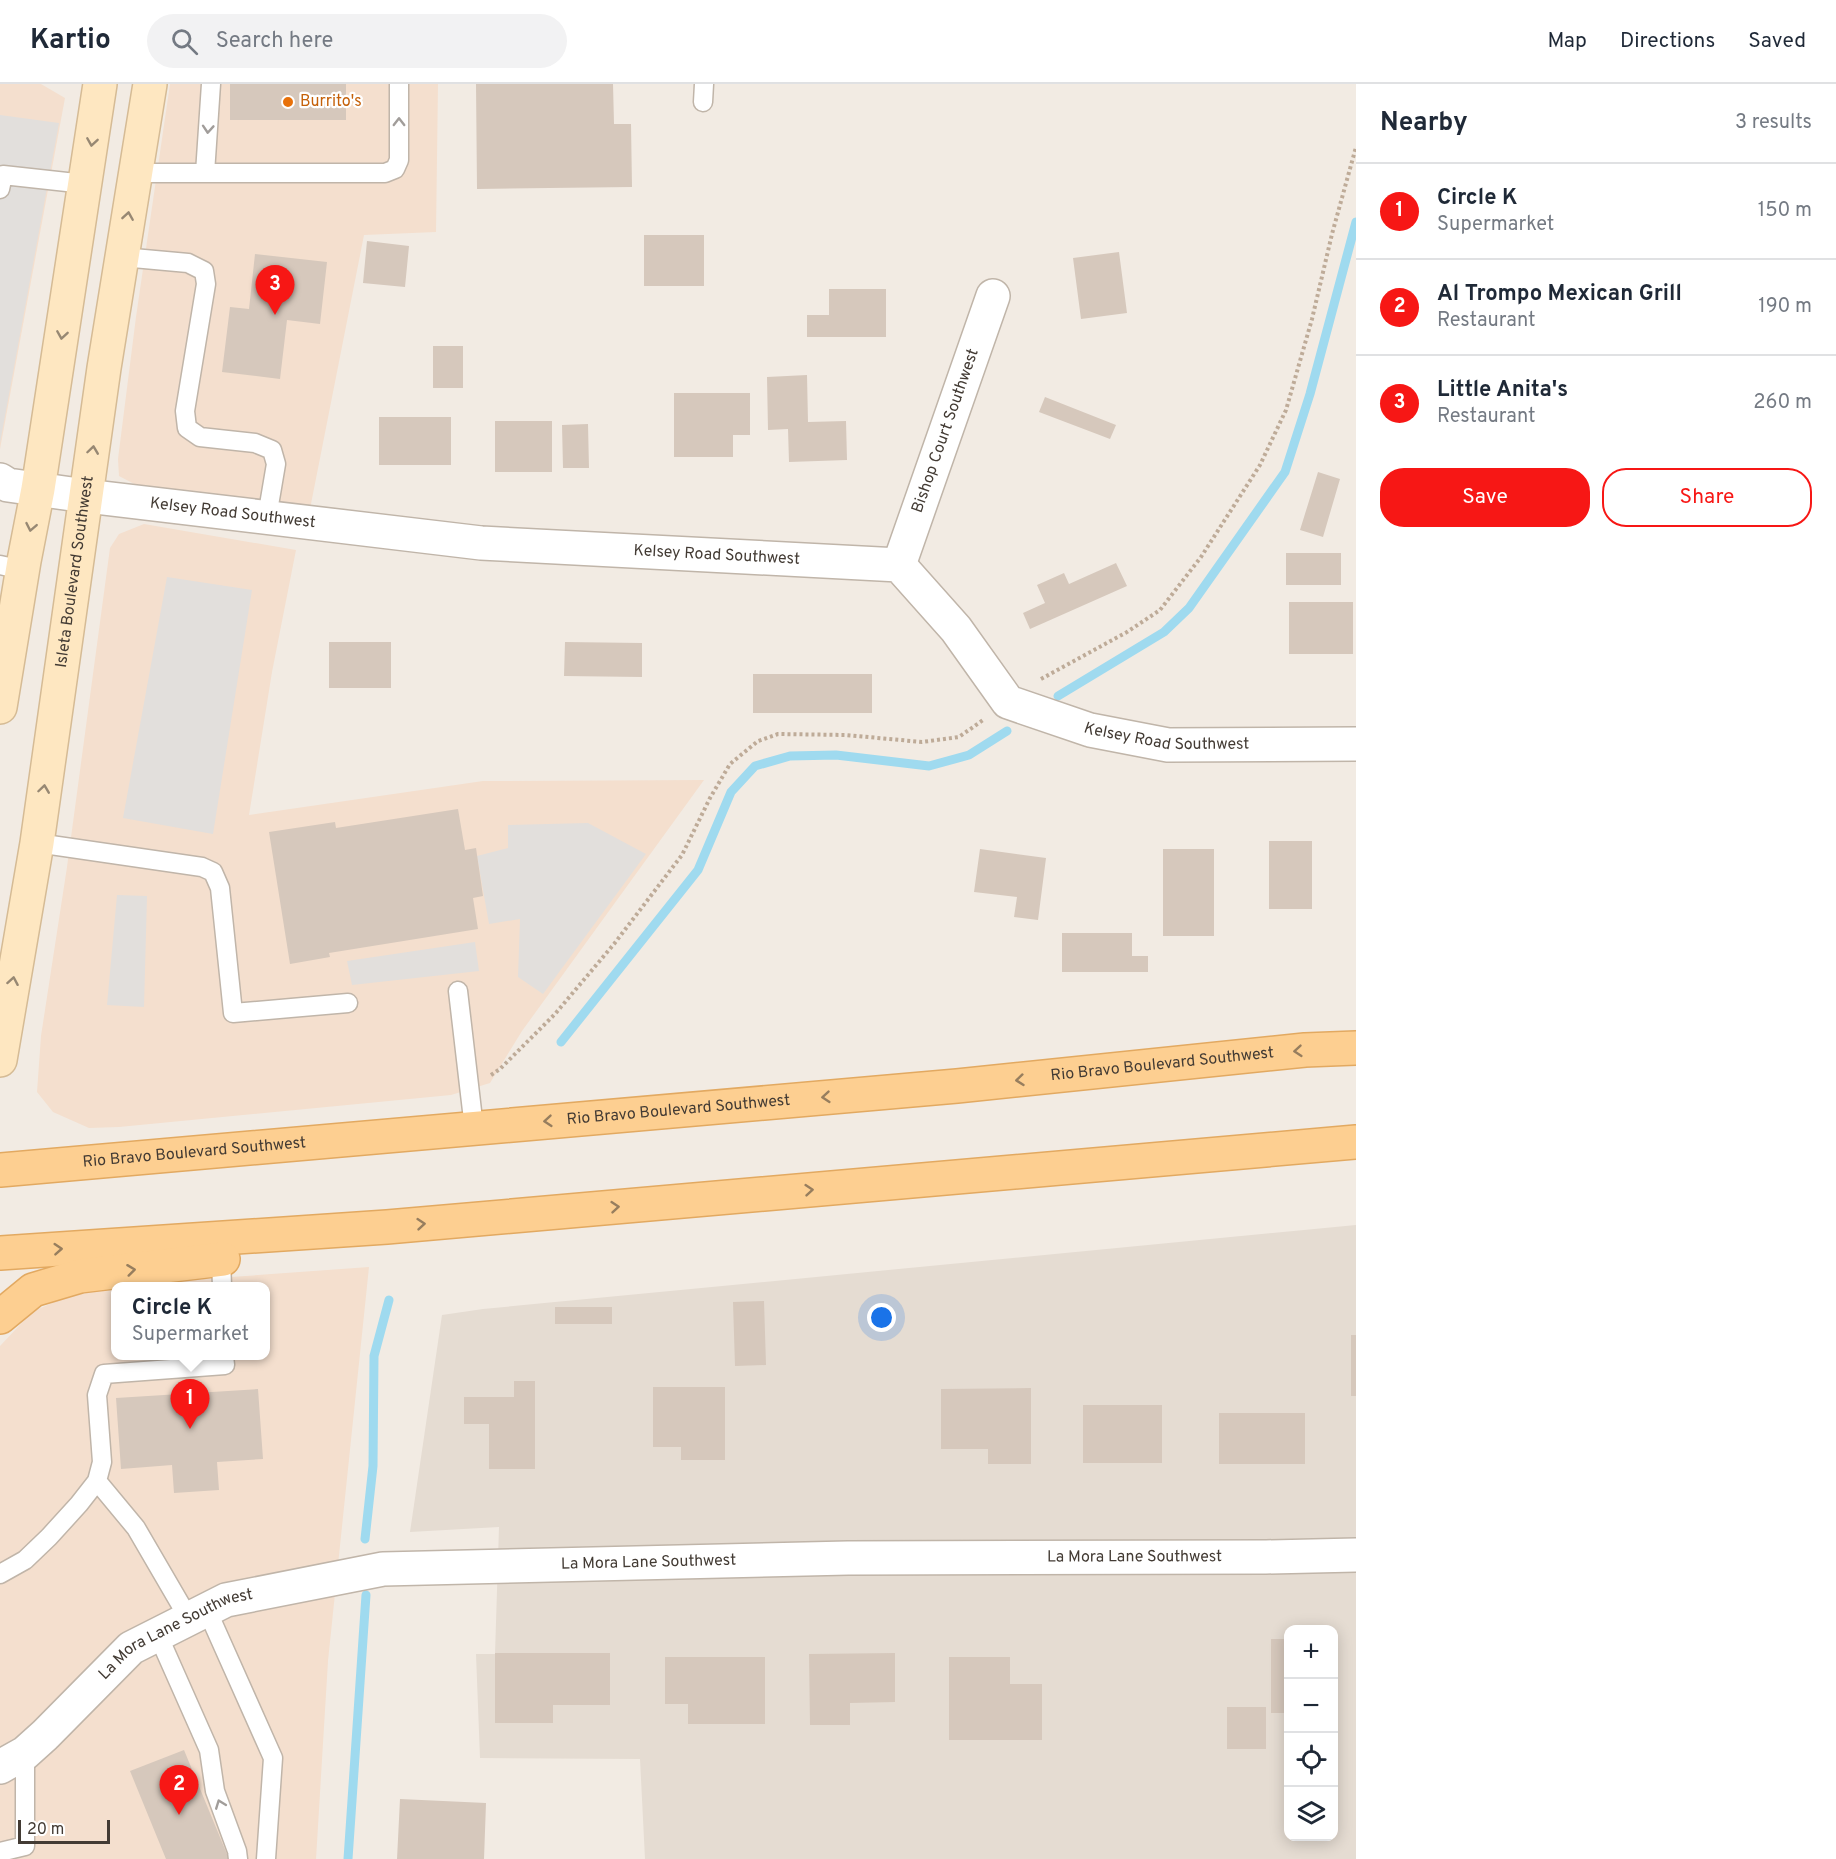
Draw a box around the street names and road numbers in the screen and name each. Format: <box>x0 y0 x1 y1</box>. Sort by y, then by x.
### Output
street label: Bishop Court Southwest <box>908 346 984 516</box>
street label: Isleta Boulevard Southwest <box>52 475 99 669</box>
street label: Kelsey Road Southwest <box>149 494 317 533</box>
street label: Kelsey Road Southwest <box>633 541 800 570</box>
street label: Kelsey Road Southwest <box>1081 719 1249 755</box>
street label: Rio Bravo Boulevard Southwest <box>1050 1043 1275 1086</box>
street label: Rio Bravo Boulevard Southwest <box>566 1091 791 1130</box>
street label: Rio Bravo Boulevard Southwest <box>82 1133 307 1173</box>
street label: La Mora Lane Southwest <box>1047 1547 1222 1568</box>
street label: La Mora Lane Southwest <box>561 1551 736 1575</box>
street label: La Mora Lane Southwest <box>95 1585 255 1685</box>

